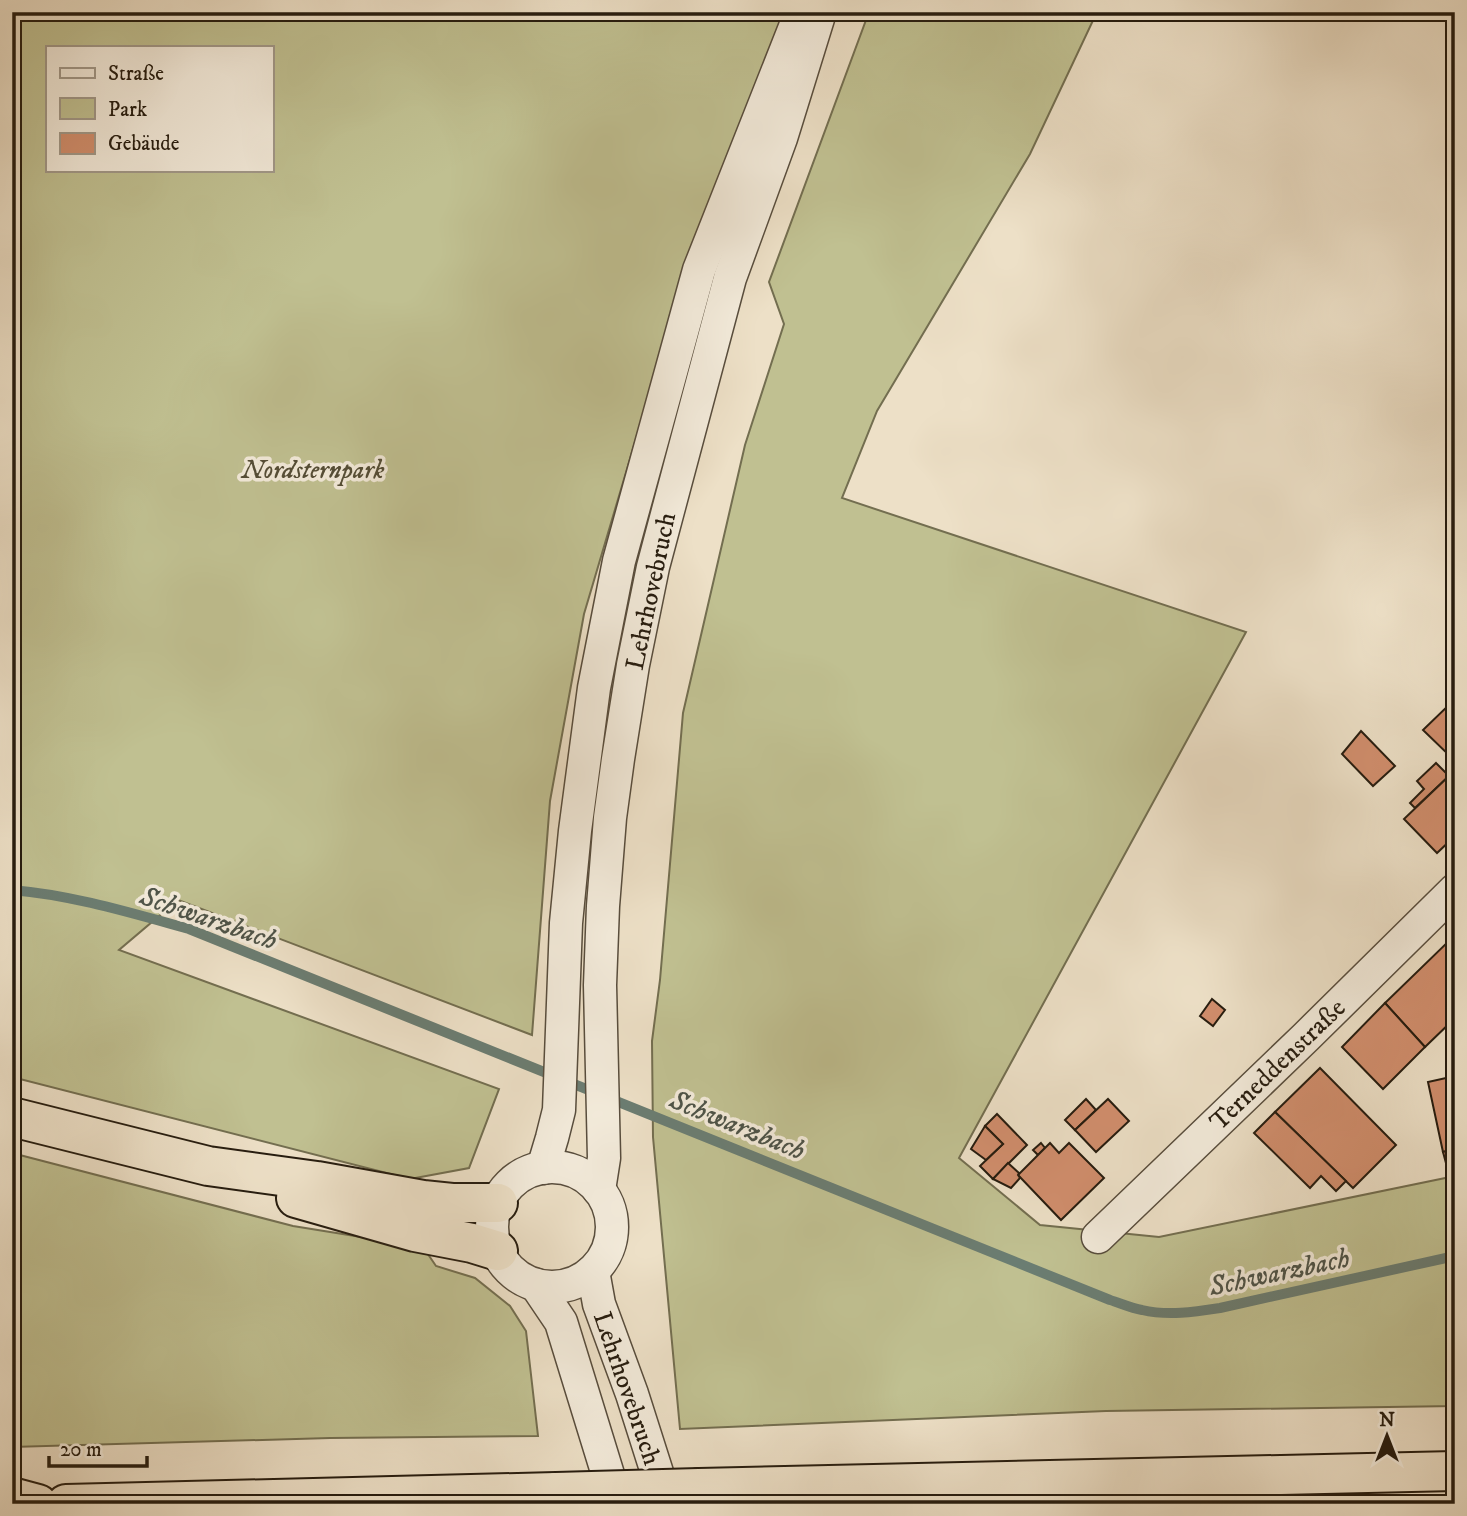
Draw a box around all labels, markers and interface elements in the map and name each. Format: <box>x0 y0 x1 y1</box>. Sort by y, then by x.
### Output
legend <box>46 46 273 172</box>
text: Straße <box>108 61 164 87</box>
text: Park <box>108 97 148 123</box>
text: Gebäude <box>108 131 180 157</box>
park label: Nordsternpark <box>240 454 384 487</box>
street label: Lehrhovebruch <box>619 509 684 673</box>
water label: Schwarzbach <box>134 878 282 958</box>
street label: Terneddenstraße <box>1203 992 1353 1138</box>
water label: Schwarzbach <box>664 1082 810 1168</box>
water label: Schwarzbach <box>1205 1240 1353 1305</box>
street label: Lehrhovebruch <box>585 1307 668 1470</box>
north arrow <box>1352 1400 1422 1470</box>
text: N <box>1379 1409 1395 1432</box>
scale bar <box>49 1425 147 1469</box>
text: 20 m <box>60 1437 102 1463</box>

